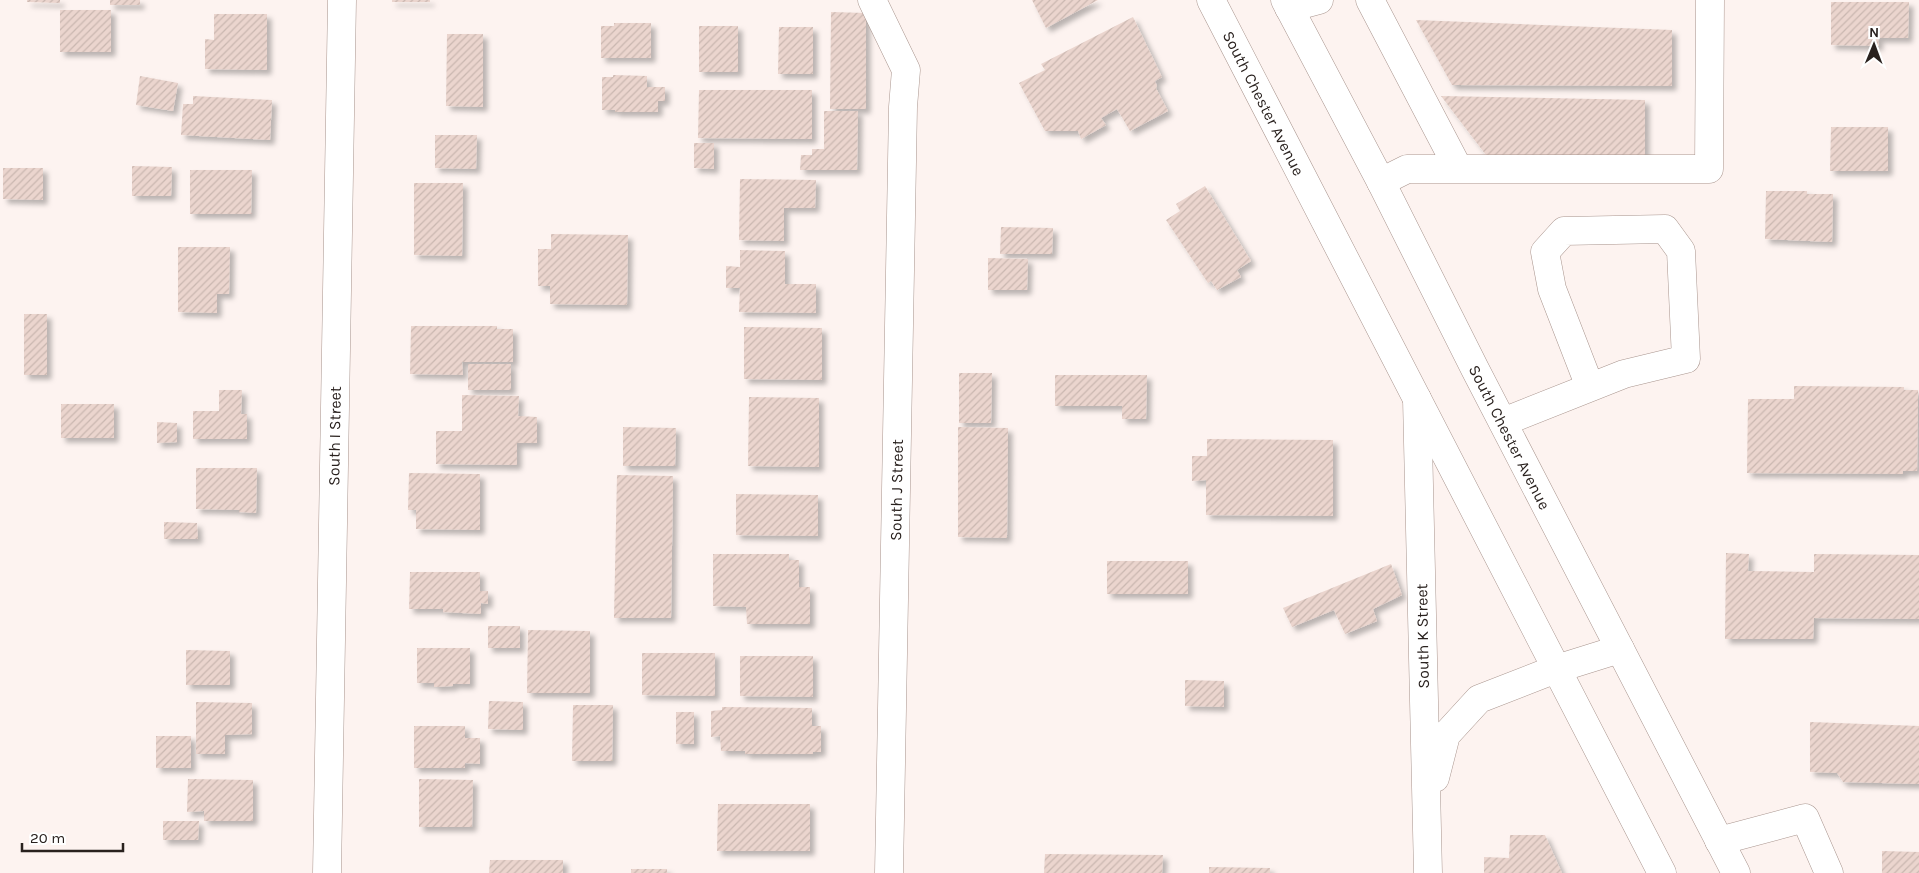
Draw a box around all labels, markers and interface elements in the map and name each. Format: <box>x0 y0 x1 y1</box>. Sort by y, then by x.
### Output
north arrow <box>1849 20 1899 70</box>
text: N <box>1869 24 1879 41</box>
street label: South Chester Avenue <box>1219 28 1308 179</box>
street label: South Chester Avenue <box>1465 362 1554 513</box>
street label: South I Street <box>324 386 345 486</box>
street label: South J Street <box>886 439 907 541</box>
street label: South K Street <box>1412 583 1433 689</box>
scale bar <box>22 820 124 852</box>
text: 20 m <box>30 829 65 847</box>

